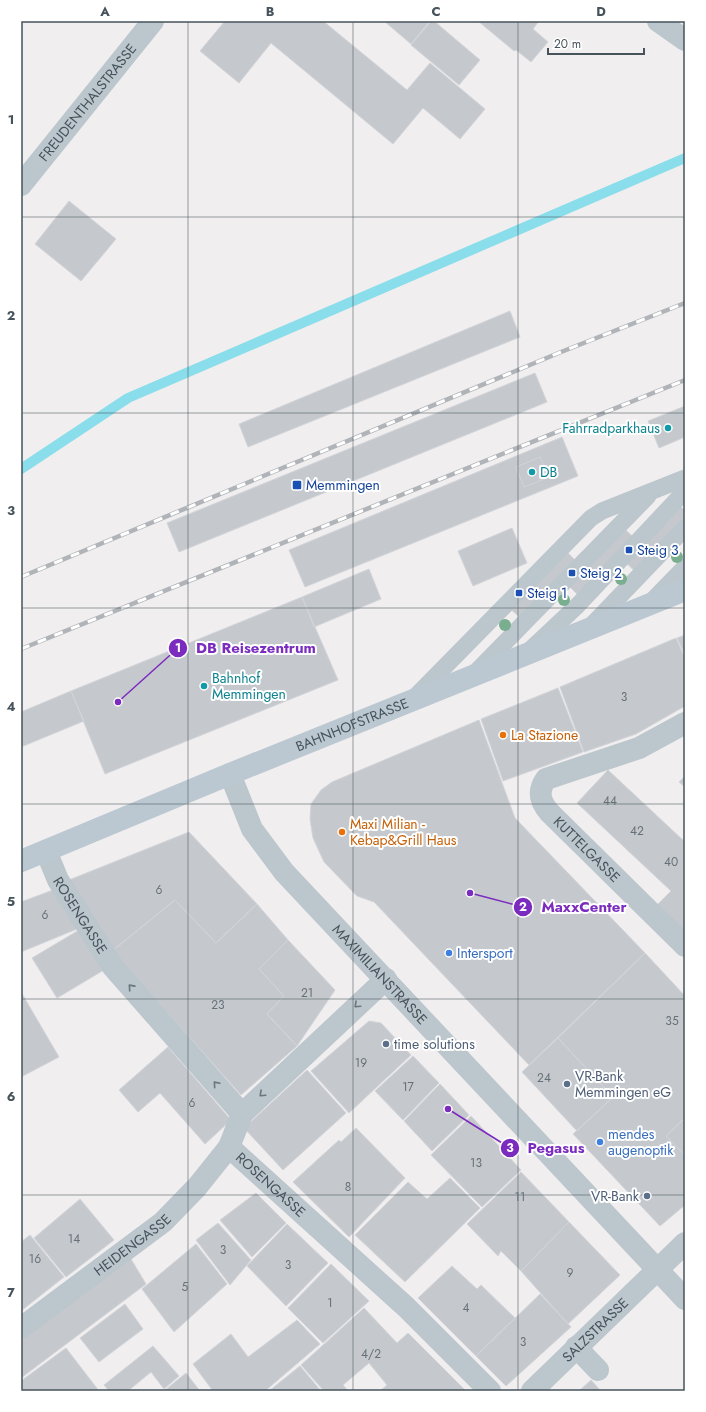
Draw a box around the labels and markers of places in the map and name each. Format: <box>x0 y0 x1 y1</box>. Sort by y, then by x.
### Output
place label: Fahrradparkhaus <box>562 418 660 438</box>
marker: Fahrradparkhaus <box>663 423 673 433</box>
place label: DB <box>540 462 558 482</box>
marker: DB <box>527 467 537 477</box>
place label: Memmingen <box>306 475 380 495</box>
marker: Memmingen <box>291 479 303 491</box>
place label: Steig 3 <box>637 540 679 560</box>
marker: Steig 3 <box>624 545 634 555</box>
place label: Steig 2 <box>580 563 622 583</box>
marker: Steig 2 <box>567 568 577 578</box>
place label: Steig 1 <box>527 583 567 603</box>
marker: Steig 1 <box>514 588 524 598</box>
callout: DB Reisezentrum <box>168 634 324 661</box>
place label: Bahnhof Memmingen <box>212 668 286 704</box>
marker: Bahnhof Memmingen <box>199 681 209 691</box>
place label: La Stazione <box>511 725 578 745</box>
marker: La Stazione <box>498 730 508 740</box>
place label: Maxi Milian - Kebap&Grill Haus <box>350 814 457 850</box>
marker: Maxi Milian - Kebap&Grill Haus <box>337 827 347 837</box>
callout: MaxxCenter <box>513 893 634 920</box>
place label: Intersport <box>457 943 513 963</box>
marker: Intersport <box>444 948 454 958</box>
place label: time solutions <box>394 1034 475 1054</box>
marker: time solutions <box>381 1039 391 1049</box>
place label: VR-Bank Memmingen eG <box>575 1066 671 1102</box>
marker: VR-Bank Memmingen eG <box>562 1079 572 1089</box>
place label: mendes augenoptik <box>608 1124 674 1160</box>
callout: Pegasus <box>500 1134 593 1161</box>
marker: mendes augenoptik <box>595 1137 605 1147</box>
place label: VR-Bank <box>591 1186 640 1206</box>
marker: VR-Bank <box>642 1191 652 1201</box>

